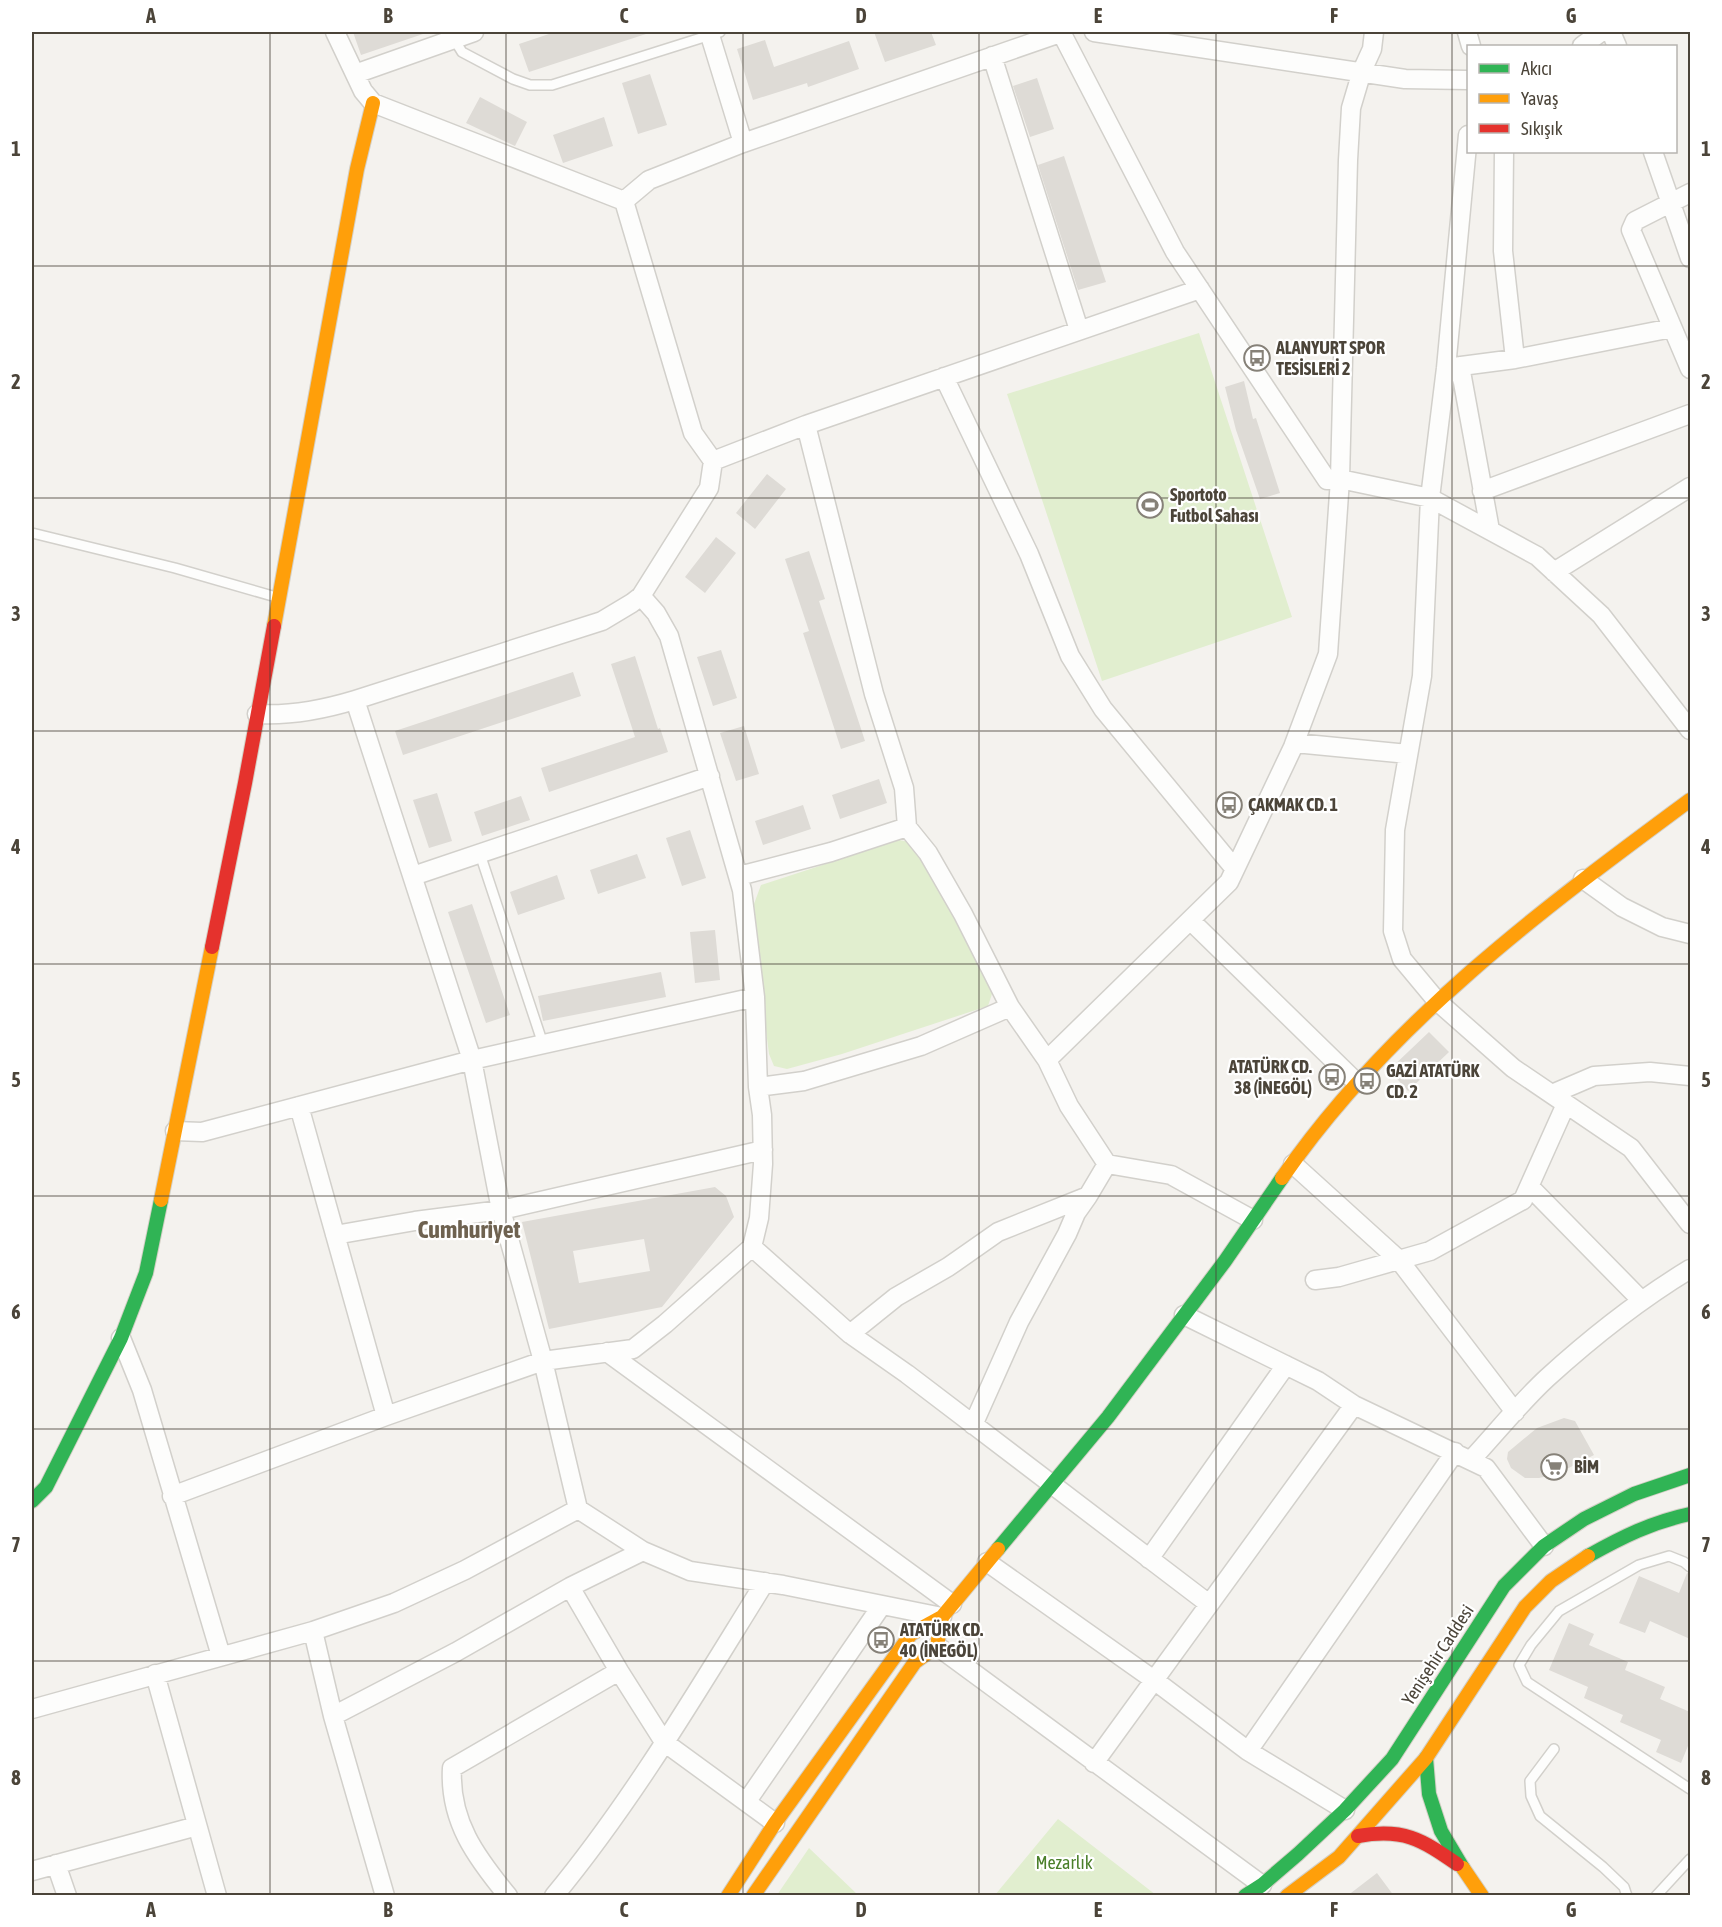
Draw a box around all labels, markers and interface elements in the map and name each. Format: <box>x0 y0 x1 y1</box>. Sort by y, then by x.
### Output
text: A <box>145 4 156 27</box>
text: B <box>383 4 393 27</box>
text: C <box>620 4 629 27</box>
text: D <box>855 4 867 27</box>
text: E <box>1094 4 1103 27</box>
text: F <box>1330 4 1338 27</box>
text: G <box>1566 4 1577 27</box>
legend <box>1467 45 1677 153</box>
text: Akıcı <box>1521 58 1552 79</box>
text: Yavaş <box>1521 88 1558 109</box>
text: Sıkışık <box>1521 118 1563 139</box>
text: 1 <box>11 137 21 160</box>
text: 1 <box>1701 137 1711 160</box>
place label: ALANYURT SPOR TESİSLERİ 2 <box>1275 337 1385 379</box>
bus stop icon: ALANYURT SPOR TESİSLERİ 2 <box>1242 343 1272 373</box>
text: 2 <box>11 370 21 393</box>
text: 2 <box>1701 370 1711 393</box>
place label: Sportoto Futbol Sahası <box>1170 484 1259 526</box>
sports icon: Sportoto Futbol Sahası <box>1135 490 1165 520</box>
text: 3 <box>11 602 21 625</box>
text: 3 <box>1701 602 1711 625</box>
bus stop icon: ÇAKMAK CD. 1 <box>1214 790 1244 820</box>
place label: ÇAKMAK CD. 1 <box>1248 794 1338 815</box>
text: 4 <box>10 835 21 858</box>
text: 4 <box>1700 835 1711 858</box>
place label: ATATÜRK CD. 38 (İNEGÖL) <box>1228 1056 1312 1098</box>
place label: GAZİ ATATÜRK CD. 2 <box>1386 1060 1479 1102</box>
bus stop icon: ATATÜRK CD. 38 (İNEGÖL) <box>1317 1062 1347 1092</box>
bus stop icon: GAZİ ATATÜRK CD. 2 <box>1352 1066 1382 1096</box>
text: 5 <box>11 1068 21 1091</box>
text: 5 <box>1701 1068 1711 1091</box>
district label: Cumhuriyet <box>418 1216 521 1243</box>
text: 6 <box>11 1300 21 1323</box>
text: 6 <box>1701 1300 1711 1323</box>
supermarket icon: BİM <box>1539 1452 1569 1482</box>
place label: BİM <box>1574 1456 1599 1477</box>
text: 7 <box>11 1533 21 1556</box>
text: 7 <box>1701 1533 1711 1556</box>
street label: Yenişehir Caddesi <box>1397 1601 1478 1709</box>
place label: ATATÜRK CD. 40 (İNEGÖL) <box>899 1619 983 1661</box>
bus stop icon: ATATÜRK CD. 40 (İNEGÖL) <box>866 1625 896 1655</box>
text: 8 <box>11 1766 21 1789</box>
text: 8 <box>1701 1766 1711 1789</box>
park label: Mezarlık <box>1035 1852 1093 1873</box>
text: A <box>145 1898 156 1921</box>
text: B <box>383 1898 393 1921</box>
text: C <box>620 1898 629 1921</box>
text: D <box>855 1898 867 1921</box>
text: E <box>1094 1898 1103 1921</box>
text: F <box>1330 1898 1338 1921</box>
text: G <box>1566 1898 1577 1921</box>

